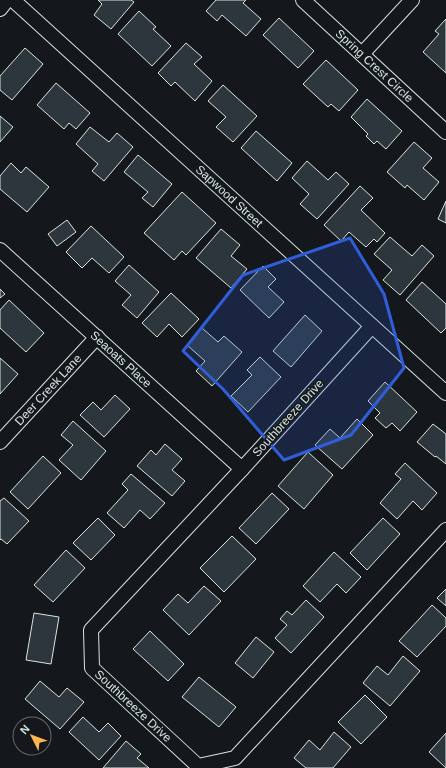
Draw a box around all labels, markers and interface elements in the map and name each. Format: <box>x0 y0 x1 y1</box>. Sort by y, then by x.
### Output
street label: Spring Crest Circle <box>332 26 416 105</box>
street label: Sapwood Street <box>193 162 266 231</box>
street label: Seaoats Place <box>87 328 155 391</box>
street label: Deer Creek Lane <box>12 351 85 428</box>
street label: Southbreeze Drive <box>250 376 327 460</box>
street label: Southbreeze Drive <box>92 667 175 745</box>
north arrow <box>12 716 52 756</box>
text: N <box>17 722 32 736</box>

